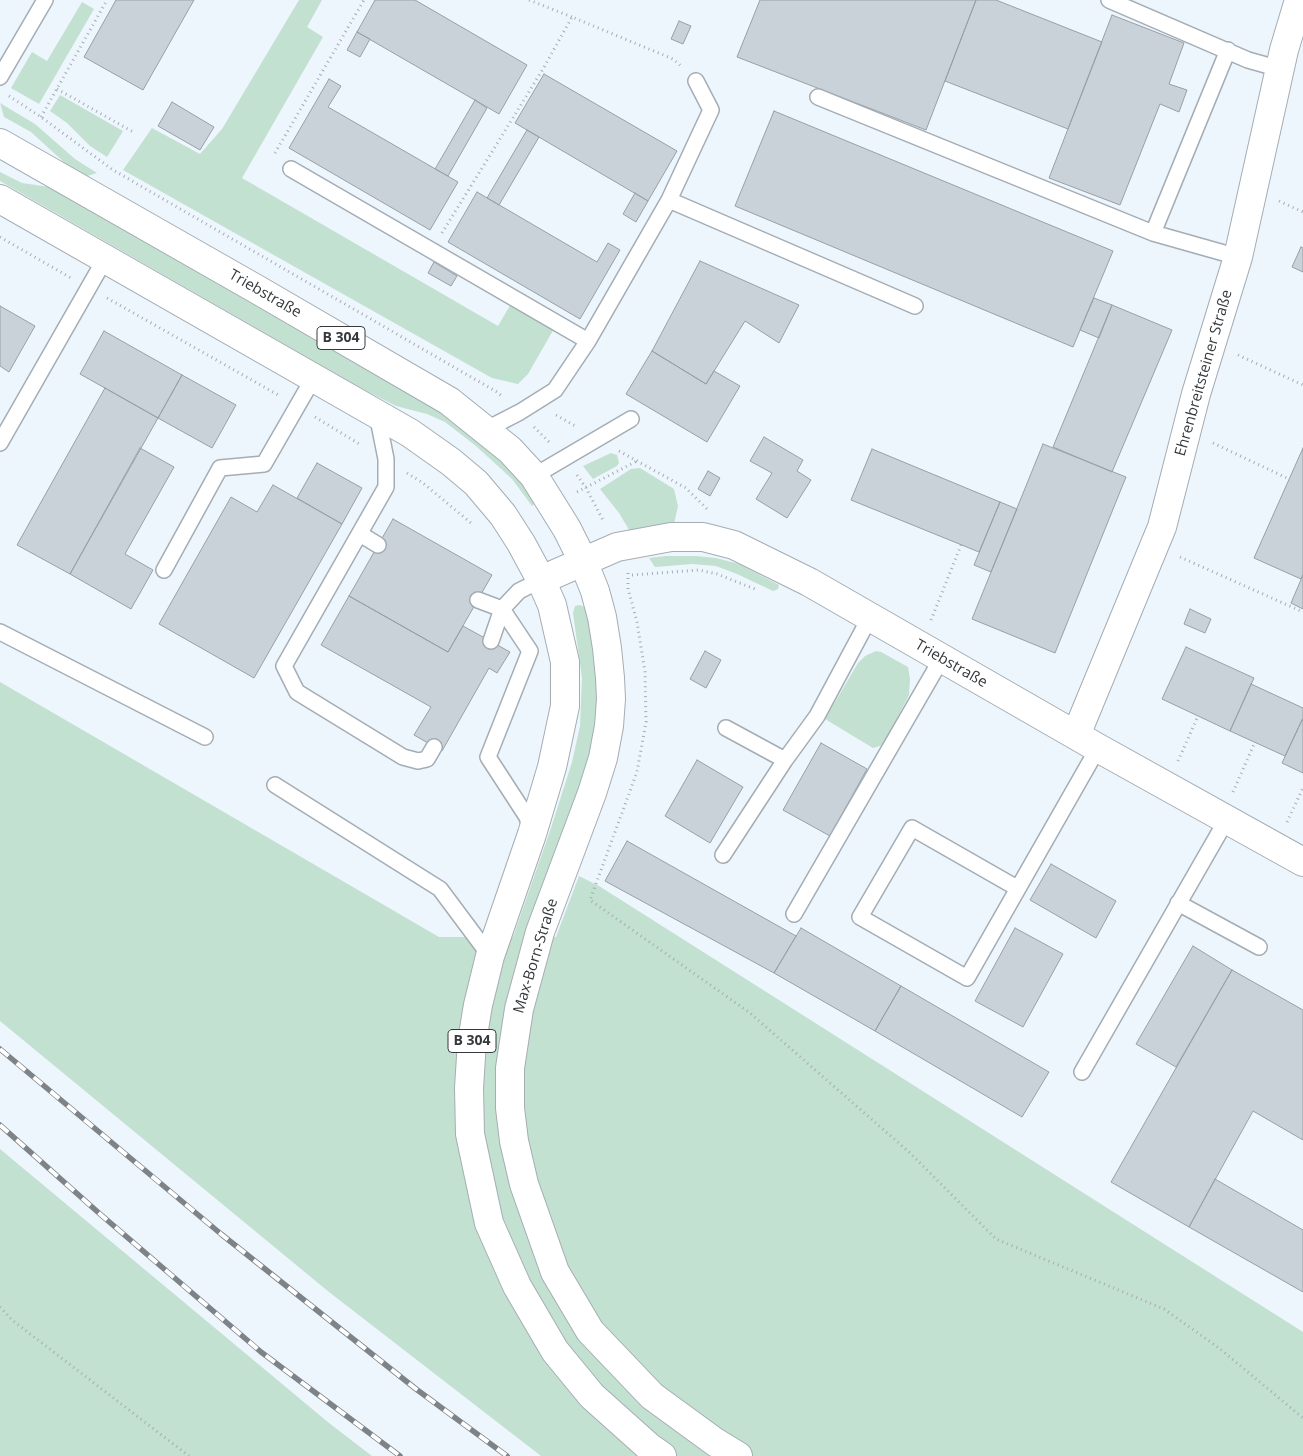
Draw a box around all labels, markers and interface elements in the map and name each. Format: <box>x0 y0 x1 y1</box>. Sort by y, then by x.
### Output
street label: Triebstraße <box>226 266 304 322</box>
street label: Ehrenbreitsteiner Straße <box>1172 288 1236 458</box>
road number: B 304 <box>317 326 365 349</box>
street label: Triebstraße <box>912 636 990 692</box>
street label: Max-Born-Straße <box>510 896 562 1016</box>
road number: B 304 <box>448 1030 496 1052</box>

